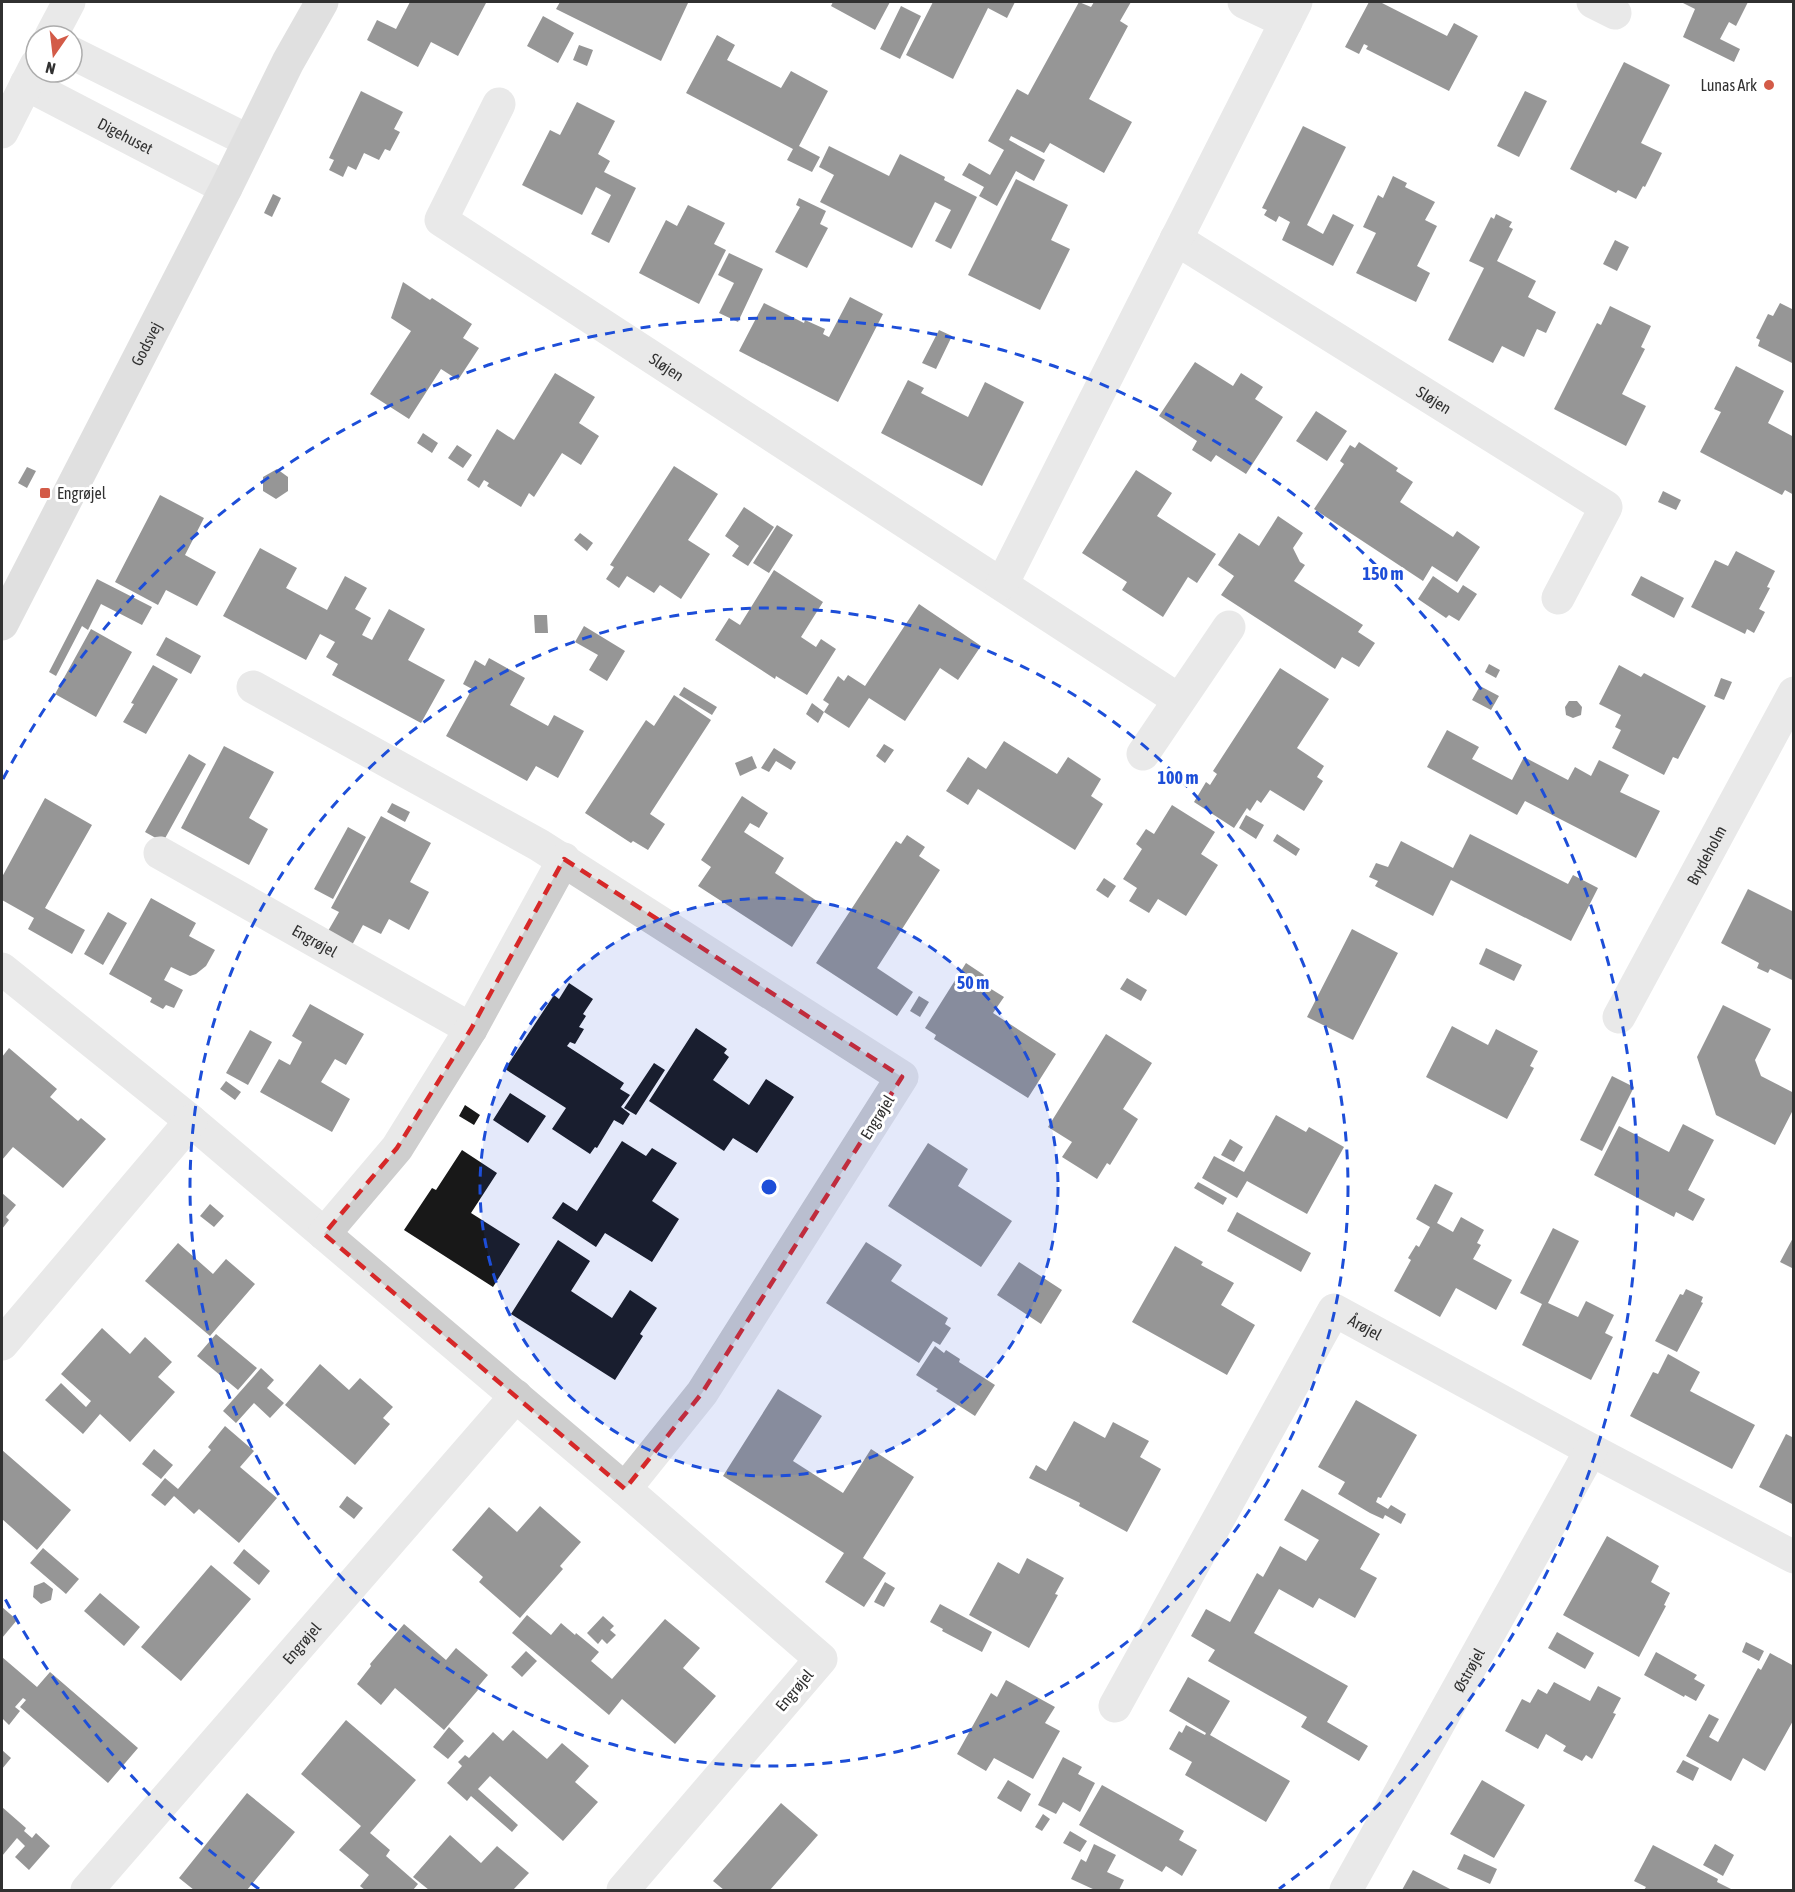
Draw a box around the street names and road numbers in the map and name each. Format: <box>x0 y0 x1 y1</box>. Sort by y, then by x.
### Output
street label: Digehuset <box>95 114 156 158</box>
street label: Godsvej <box>127 319 166 369</box>
street label: Sløjen <box>646 349 687 384</box>
street label: Sløjen <box>1413 382 1454 417</box>
street label: Brydeholm <box>1683 822 1730 888</box>
street label: Engrøjel <box>289 921 341 961</box>
street label: Engrøjel <box>856 1091 899 1143</box>
street label: Årøjel <box>1345 1310 1386 1344</box>
street label: Engrøjel <box>279 1618 325 1667</box>
street label: Østrøjel <box>1449 1644 1488 1695</box>
street label: Engrøjel <box>771 1665 818 1715</box>

